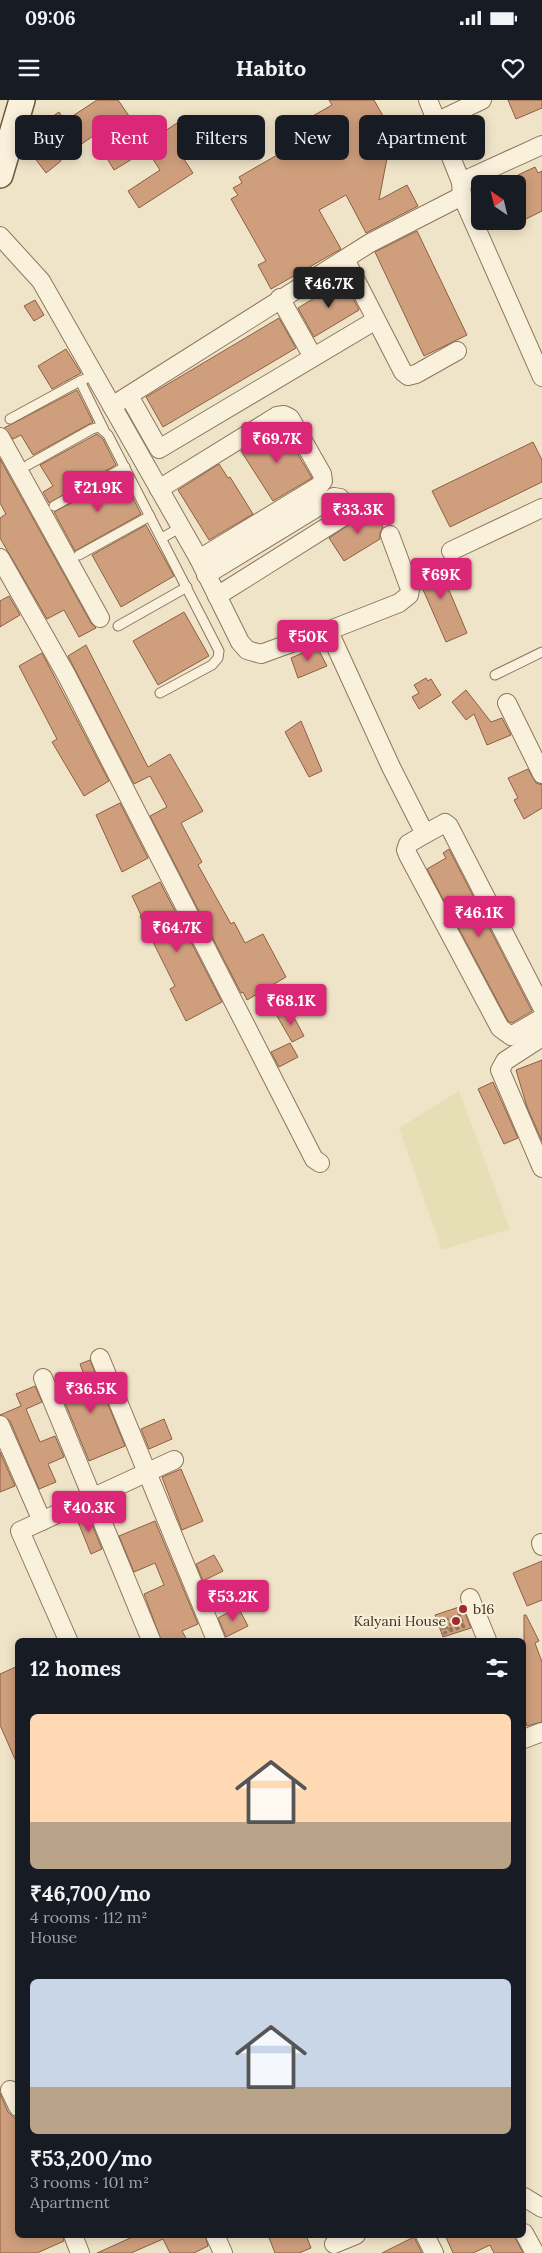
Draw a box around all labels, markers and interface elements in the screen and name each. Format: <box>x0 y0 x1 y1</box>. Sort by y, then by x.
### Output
text: 09:06 <box>25 6 76 30</box>
icon: menu <box>15 54 43 82</box>
text: Habito <box>236 54 306 82</box>
icon: heart <box>499 54 527 82</box>
chip: Buy <box>15 115 82 160</box>
chip: Rent <box>92 115 167 160</box>
chip: Filters <box>177 115 265 160</box>
chip: New <box>275 115 349 160</box>
chip: Apartment <box>359 115 485 160</box>
north arrow <box>471 175 526 230</box>
map controls <box>471 175 526 230</box>
pin: ₹46.7K <box>288 266 370 309</box>
text: ₹46.7K <box>304 273 354 293</box>
pin: ₹69.7K <box>236 422 318 464</box>
text: ₹69.7K <box>252 428 302 448</box>
pin: ₹21.9K <box>57 470 139 513</box>
text: ₹21.9K <box>74 477 122 497</box>
pin: ₹33.3K <box>317 492 399 535</box>
text: ₹33.3K <box>332 499 384 519</box>
pin: ₹69K <box>411 558 471 600</box>
text: ₹69K <box>422 564 460 584</box>
pin: ₹50K <box>278 620 338 662</box>
text: ₹50K <box>288 626 328 646</box>
pin: ₹46.1K <box>438 896 520 938</box>
text: ₹46.1K <box>455 902 503 922</box>
pin: ₹64.7K <box>136 910 218 953</box>
text: ₹64.7K <box>152 917 202 937</box>
pin: ₹68.1K <box>250 984 332 1026</box>
text: ₹68.1K <box>266 990 316 1010</box>
pin: ₹36.5K <box>50 1372 132 1414</box>
text: ₹36.5K <box>65 1378 117 1398</box>
pin: ₹40.3K <box>48 1490 130 1533</box>
text: ₹40.3K <box>63 1497 115 1517</box>
pin: ₹53.2K <box>192 1580 274 1622</box>
text: ₹53.2K <box>208 1586 258 1606</box>
place label: b16 <box>473 1600 494 1618</box>
marker: b16 <box>457 1603 469 1615</box>
place label: Kalyani House <box>354 1612 446 1630</box>
marker: Kalyani House <box>450 1615 462 1627</box>
icon: filters <box>483 1654 511 1682</box>
text: 12 homes <box>30 1655 121 1682</box>
icon: home <box>226 1747 316 1837</box>
text: ₹46,700/mo <box>30 1880 151 1907</box>
text: 4 rooms · 112 m² <box>30 1907 147 1927</box>
text: House <box>30 1927 77 1947</box>
icon: home <box>226 2012 316 2102</box>
text: ₹53,200/mo <box>30 2145 152 2172</box>
text: 3 rooms · 101 m² <box>30 2172 149 2192</box>
text: Apartment <box>30 2192 110 2212</box>

